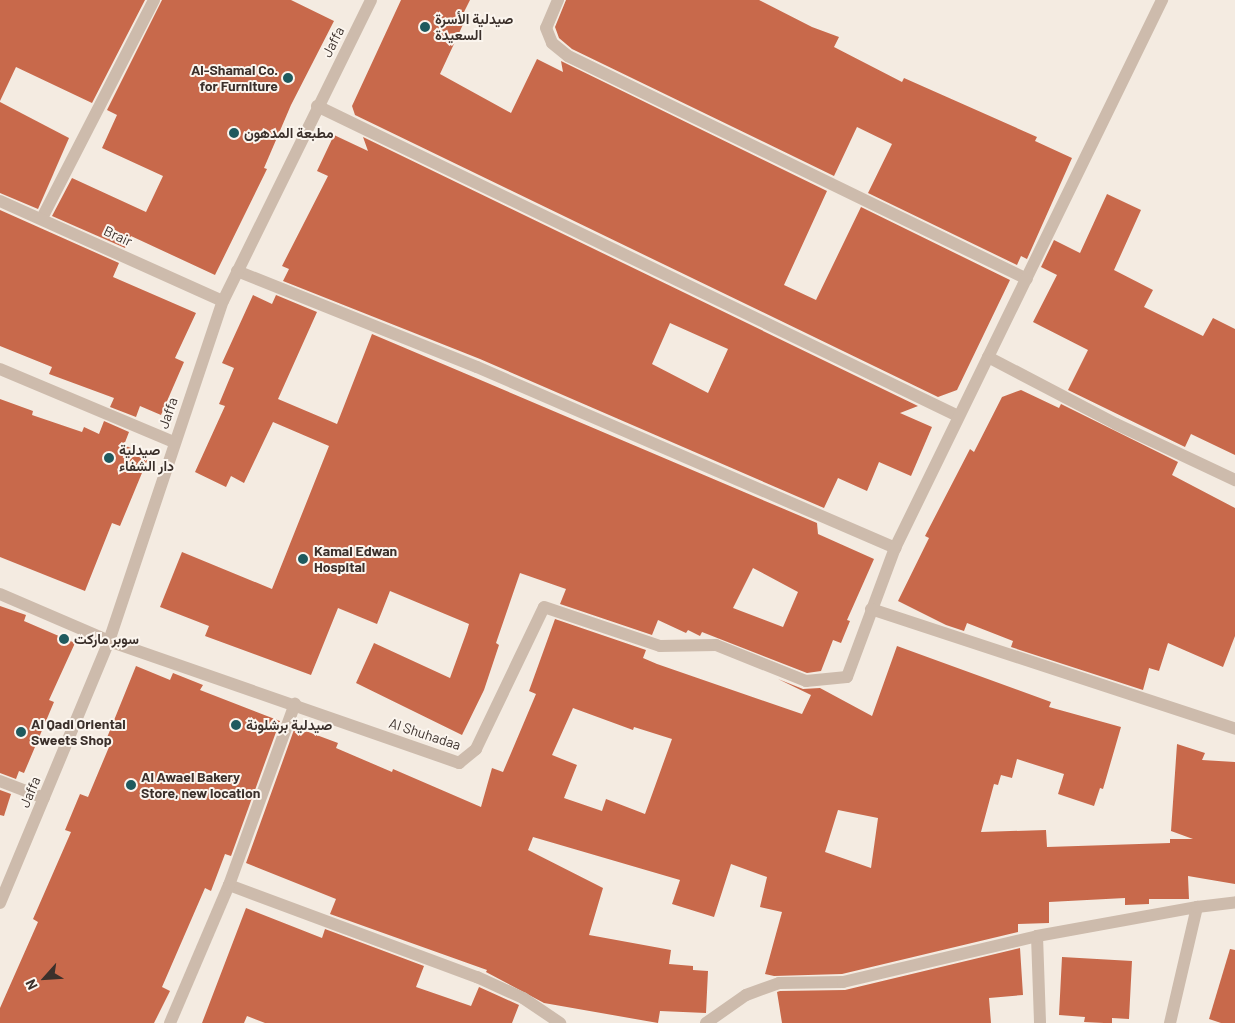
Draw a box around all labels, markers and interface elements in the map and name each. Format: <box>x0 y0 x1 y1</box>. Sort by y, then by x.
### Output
place label: صيدلية الأسرة السعيدة <box>435 11 513 44</box>
marker: صيدلية الأسرة السعيدة <box>419 21 431 33</box>
street label: Jaffa <box>318 24 348 60</box>
place label: Al-Shamal Co. for Furniture <box>191 62 278 94</box>
marker: Al-Shamal Co. for Furniture <box>282 72 294 84</box>
place label: مطبعة المدهون <box>244 125 334 141</box>
marker: مطبعة المدهون <box>228 127 240 139</box>
street label: Brair <box>101 222 135 250</box>
street label: Jaffa <box>155 395 181 431</box>
place label: صيدلية دار الشفاء <box>119 442 174 474</box>
marker: صيدلية دار الشفاء <box>103 452 115 464</box>
place label: Kamal Edwan Hospital <box>314 543 397 576</box>
marker: Kamal Edwan Hospital <box>296 552 310 566</box>
place label: سوبر ماركت <box>74 631 139 647</box>
marker: سوبر ماركت <box>58 633 70 645</box>
street label: Al Shuhadaa <box>387 715 463 753</box>
place label: Al Qadi Oriental Sweets Shop <box>31 716 126 749</box>
place label: صيدلية برشلونة <box>246 717 332 733</box>
marker: صيدلية برشلونة <box>230 719 242 731</box>
marker: Al Qadi Oriental Sweets Shop <box>15 726 27 738</box>
place label: Al Awael Bakery Store, new location <box>141 769 260 802</box>
street label: Jaffa <box>16 774 44 810</box>
marker: Al Awael Bakery Store, new location <box>125 779 137 791</box>
north arrow <box>20 953 70 1003</box>
text: N <box>21 977 41 993</box>

